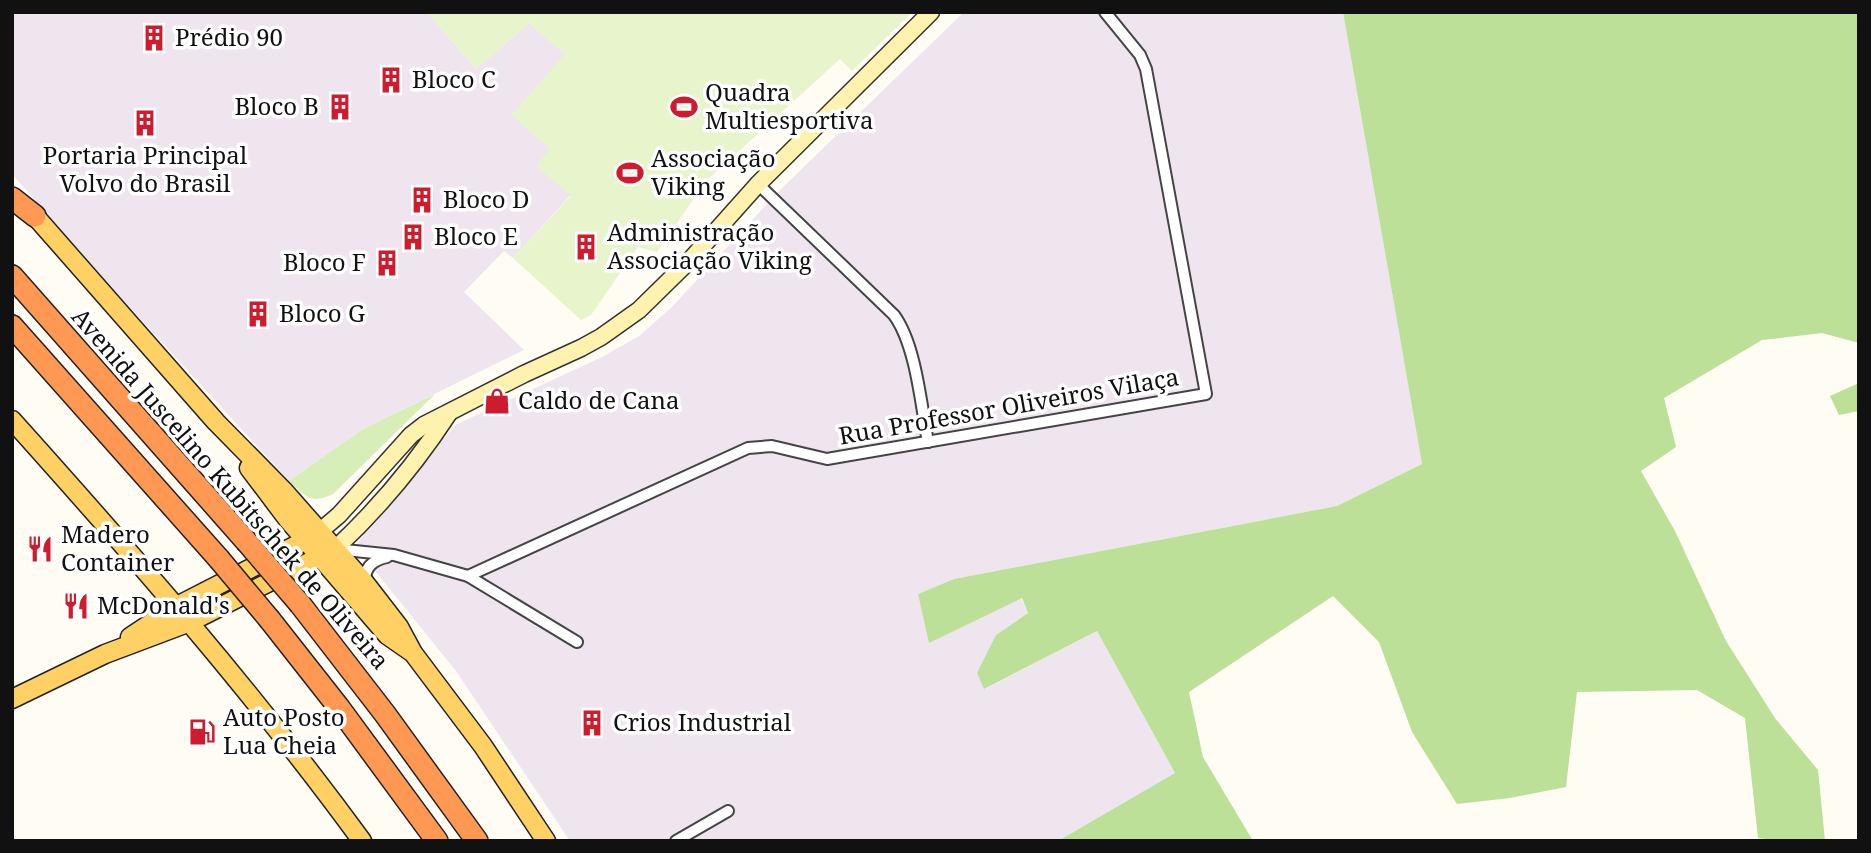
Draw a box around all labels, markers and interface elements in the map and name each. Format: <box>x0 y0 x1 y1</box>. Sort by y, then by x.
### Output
place label: Prédio 90 <box>175 20 283 53</box>
building icon: Prédio 90 <box>139 23 169 53</box>
place label: Bloco C <box>412 62 496 95</box>
building icon: Bloco C <box>376 65 406 95</box>
place label: Quadra Multiesportiva <box>705 75 873 136</box>
place label: Bloco B <box>234 89 319 122</box>
building icon: Bloco B <box>325 92 355 122</box>
sports icon: Quadra Multiesportiva <box>669 92 699 122</box>
building icon: Portaria Principal Volvo do Brasil <box>130 108 160 138</box>
place label: Portaria Principal Volvo do Brasil <box>43 138 248 199</box>
place label: Associação Viking <box>651 141 776 202</box>
sports icon: Associação Viking <box>615 158 645 188</box>
place label: Bloco D <box>443 182 529 215</box>
building icon: Bloco D <box>407 185 437 215</box>
place label: Administração Associação Viking <box>607 215 812 276</box>
place label: Bloco E <box>434 219 518 252</box>
building icon: Bloco E <box>398 222 428 252</box>
building icon: Administração Associação Viking <box>571 232 601 262</box>
place label: Bloco F <box>283 245 366 278</box>
building icon: Bloco F <box>372 248 402 278</box>
place label: Bloco G <box>279 296 365 329</box>
building icon: Bloco G <box>243 299 273 329</box>
street label: Avenida Juscelino Kubitschek de Oliveira <box>65 300 397 676</box>
street label: Rua Professor Oliveiros Vilaça <box>836 359 1181 452</box>
place label: Caldo de Cana <box>518 383 680 416</box>
shop icon: Caldo de Cana <box>482 386 512 416</box>
place label: Madero Container <box>61 517 174 578</box>
restaurant icon: Madero Container <box>25 534 55 564</box>
place label: McDonald's <box>97 588 230 621</box>
restaurant icon: McDonald's <box>61 591 91 621</box>
place label: Auto Posto Lua Cheia <box>223 700 345 761</box>
place label: Crios Industrial <box>613 705 792 738</box>
building icon: Crios Industrial <box>577 708 607 738</box>
fuel station icon: Auto Posto Lua Cheia <box>187 717 217 747</box>

